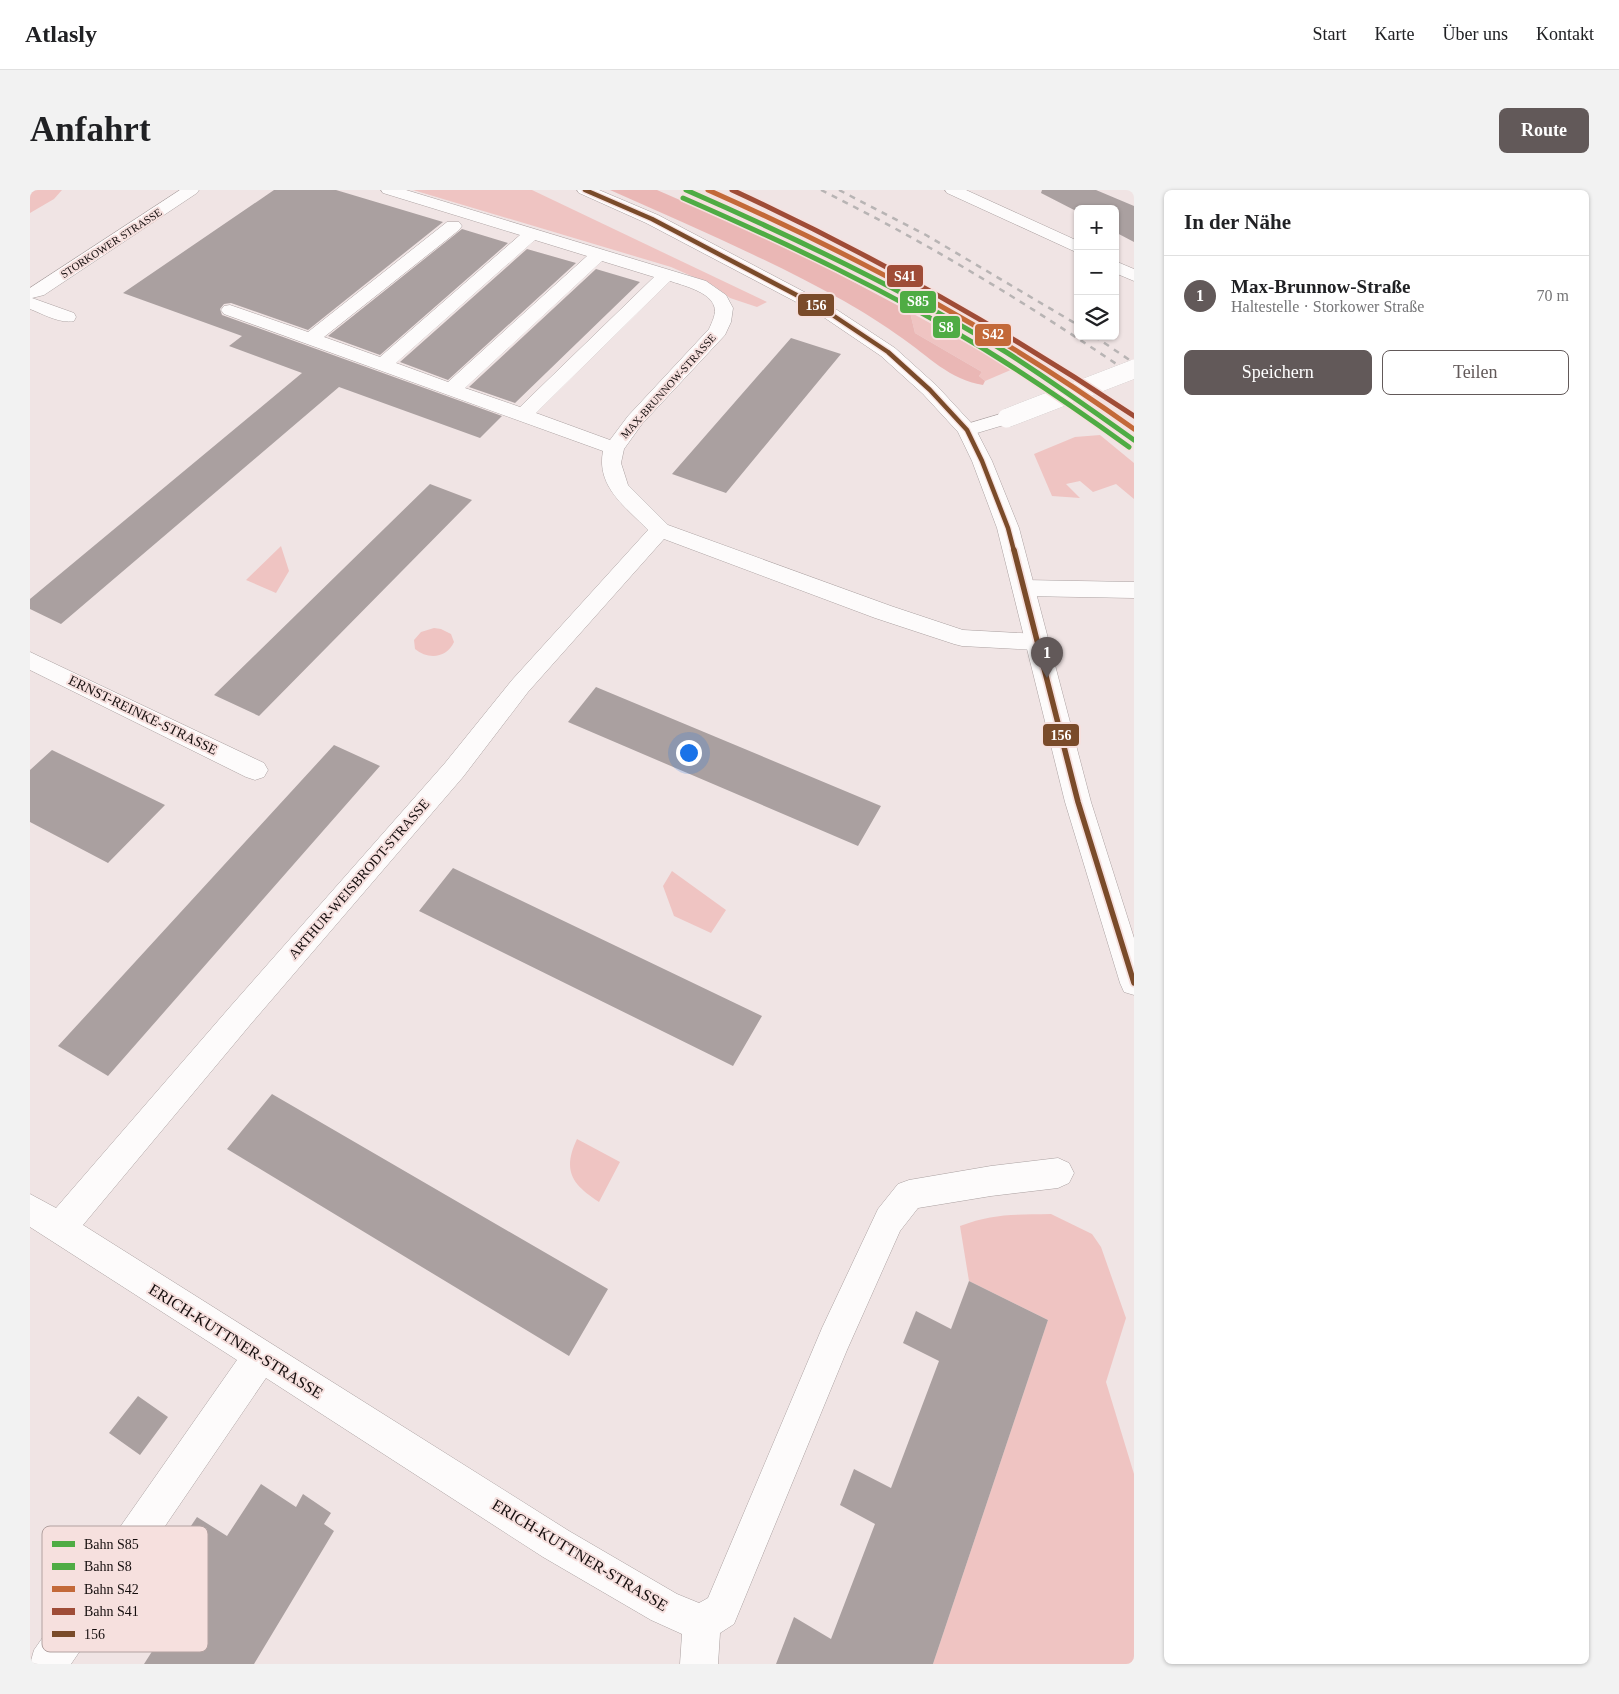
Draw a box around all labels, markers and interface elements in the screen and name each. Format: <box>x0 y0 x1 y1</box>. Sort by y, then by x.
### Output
text: Atlasly <box>25 21 97 47</box>
text: Start <box>1313 24 1347 44</box>
text: Karte <box>1375 24 1415 44</box>
text: Über uns <box>1443 24 1508 44</box>
text: Kontakt <box>1536 24 1594 44</box>
button: Route <box>1499 108 1589 153</box>
text: Anfahrt <box>30 110 151 149</box>
map controls <box>1074 205 1119 340</box>
button: + <box>1074 205 1119 250</box>
street label: STORKOWER STRASSE <box>58 206 164 280</box>
text: In der Nähe <box>1184 210 1291 234</box>
button: − <box>1074 250 1119 295</box>
line badge: S41 <box>886 264 924 288</box>
text: S41 <box>894 269 916 284</box>
text: Max-Brunnow-Straße <box>1231 276 1410 297</box>
text: 1 <box>1196 287 1204 304</box>
text: 70 m <box>1537 287 1569 304</box>
line badge: S85 <box>899 290 937 314</box>
line badge: 156 <box>797 293 835 317</box>
text: S85 <box>907 294 929 309</box>
button: layers <box>1074 295 1119 340</box>
text: 156 <box>806 298 827 313</box>
text: Haltestelle · Storkower Straße <box>1231 298 1424 315</box>
line badge: S8 <box>932 315 961 339</box>
text: S8 <box>939 320 953 335</box>
line badge: S42 <box>974 323 1012 347</box>
text: S42 <box>982 327 1004 342</box>
street label: MAX-BRUNNOW-STRASSE <box>618 331 718 441</box>
button: Speichern <box>1184 350 1372 395</box>
button: Teilen <box>1382 350 1569 395</box>
pin: 1 <box>1031 637 1063 678</box>
street label: ERNST-REINKE-STRASSE <box>66 672 220 758</box>
line badge: 156 <box>1042 723 1080 747</box>
text: 156 <box>1051 728 1072 743</box>
your location <box>676 740 702 766</box>
street label: ARTHUR-WEISBRODT-STRASSE <box>286 796 432 962</box>
street label: ERICH-KUTTNER-STRASSE <box>146 1280 326 1402</box>
street label: ERICH-KUTTNER-STRASSE <box>489 1496 671 1614</box>
legend <box>42 1526 208 1652</box>
text: Bahn S85 <box>84 1537 139 1552</box>
text: Bahn S8 <box>84 1559 132 1574</box>
text: Bahn S42 <box>84 1582 139 1597</box>
text: Bahn S41 <box>84 1604 139 1619</box>
text: 156 <box>84 1627 105 1642</box>

